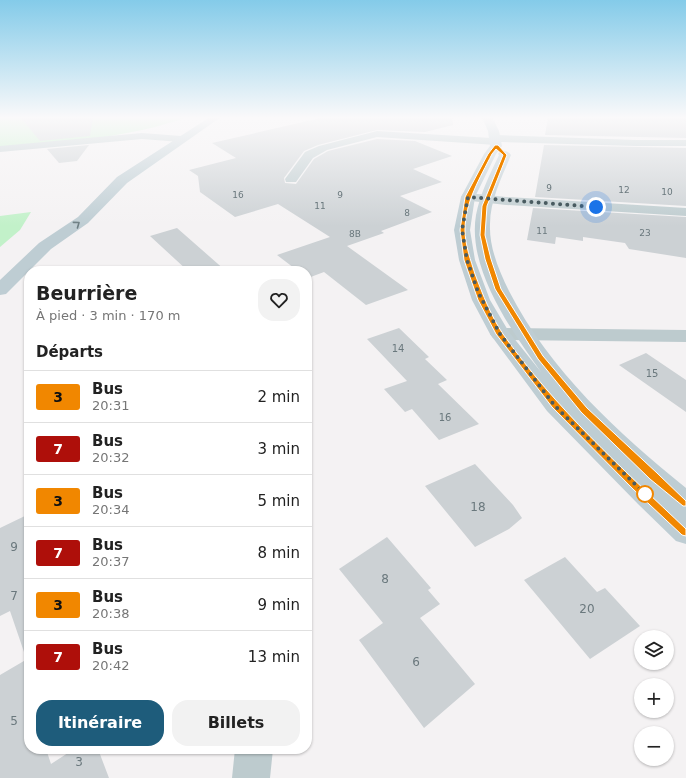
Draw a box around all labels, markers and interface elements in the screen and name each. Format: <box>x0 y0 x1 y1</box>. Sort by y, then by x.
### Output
house number: 9 <box>546 183 552 193</box>
house number: 12 <box>618 185 630 195</box>
house number: 10 <box>661 187 673 197</box>
house number: 16 <box>232 190 244 200</box>
house number: 9 <box>337 190 343 200</box>
your location <box>586 197 606 217</box>
house number: 11 <box>314 201 326 211</box>
house number: 8 <box>404 208 410 218</box>
one-way arrow <box>73 221 80 228</box>
house number: 11 <box>536 226 548 236</box>
house number: 23 <box>639 228 651 238</box>
house number: 8B <box>349 229 361 239</box>
button: heart <box>258 279 300 321</box>
text: Beurrière <box>36 282 137 304</box>
text: À pied · 3 min · 170 m <box>36 308 180 323</box>
text: Départs <box>36 343 103 361</box>
house number: 14 <box>392 343 404 354</box>
house number: 15 <box>646 368 658 379</box>
text: Bus <box>92 380 123 398</box>
text: 2 min <box>257 388 300 406</box>
text: 3 <box>53 389 63 405</box>
text: 20:31 <box>92 398 129 413</box>
house number: 16 <box>439 412 451 423</box>
text: Bus <box>92 432 123 450</box>
text: 3 min <box>257 440 300 458</box>
text: 7 <box>53 441 63 457</box>
text: 20:32 <box>92 450 129 465</box>
text: Bus <box>92 484 123 502</box>
unlabelled marker <box>636 485 654 503</box>
text: 5 min <box>257 492 300 510</box>
text: 3 <box>53 493 63 509</box>
house number: 18 <box>470 500 486 514</box>
text: 20:34 <box>92 502 129 517</box>
text: Bus <box>92 536 123 554</box>
house number: 9 <box>10 540 18 554</box>
text: 8 min <box>257 544 300 562</box>
text: 7 <box>53 545 63 561</box>
text: 20:37 <box>92 554 129 569</box>
house number: 8 <box>381 572 389 586</box>
text: Bus <box>92 588 123 606</box>
house number: 7 <box>10 589 18 603</box>
text: 9 min <box>257 596 300 614</box>
text: 3 <box>53 597 63 613</box>
house number: 20 <box>579 602 595 616</box>
text: 20:38 <box>92 606 129 621</box>
map controls <box>634 630 674 766</box>
button: layers <box>634 630 674 670</box>
text: Bus <box>92 640 123 658</box>
text: 13 min <box>248 648 300 666</box>
text: 7 <box>53 649 63 665</box>
house number: 6 <box>412 655 420 669</box>
text: 20:42 <box>92 658 129 673</box>
button: + <box>634 678 674 718</box>
button: Itinéraire <box>36 700 164 746</box>
button: Billets <box>172 700 300 746</box>
house number: 5 <box>10 714 18 728</box>
button: − <box>634 726 674 766</box>
house number: 3 <box>75 755 83 769</box>

